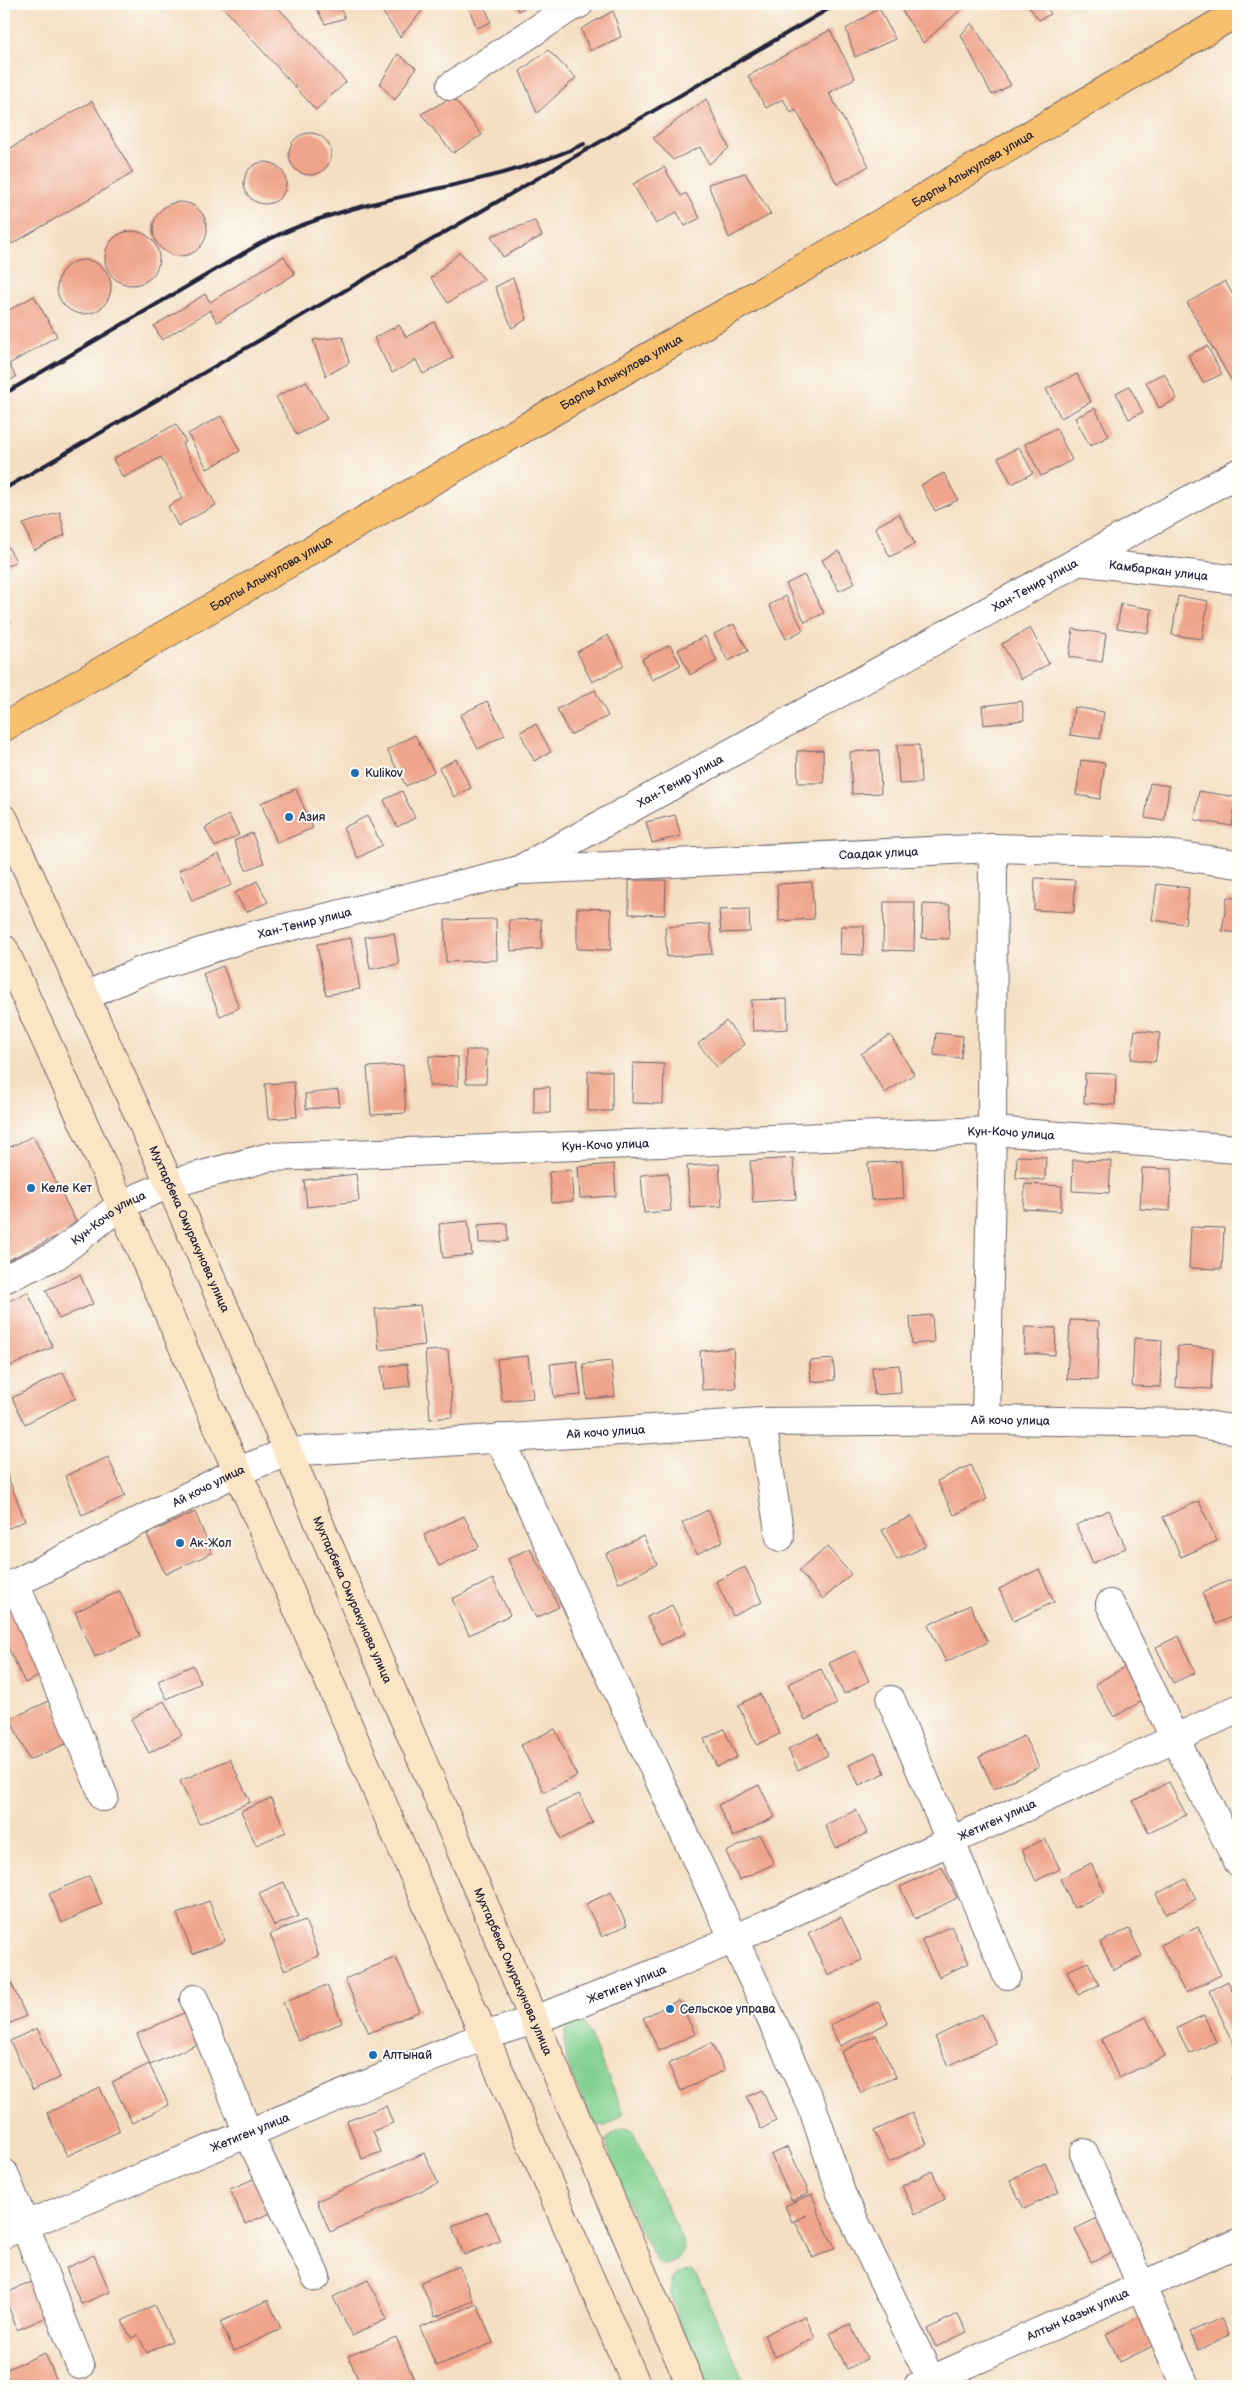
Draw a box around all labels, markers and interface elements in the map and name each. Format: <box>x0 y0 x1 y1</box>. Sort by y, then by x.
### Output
street label: Барпы Алыкулова улица <box>909 127 1036 210</box>
street label: Барпы Алыкулова улица <box>557 331 685 413</box>
street label: Барпы Алыкулова улица <box>207 533 335 615</box>
street label: Хан-Тенир улица <box>989 555 1080 615</box>
street label: Камбаркан улица <box>1108 557 1209 584</box>
street label: Хан-Тенир улица <box>635 751 726 811</box>
place label: Kulikov <box>365 766 403 781</box>
marker: Kulikov <box>349 767 361 779</box>
place label: Азия <box>298 810 326 825</box>
marker: Азия <box>283 811 295 823</box>
street label: Саадак улица <box>839 844 919 863</box>
street label: Хан-Тенир улица <box>256 904 353 942</box>
street label: Кун-Кочо улица <box>967 1124 1055 1143</box>
street label: Кун-Кочо улица <box>561 1136 649 1154</box>
street label: Мухтарбека Омуракунова улица <box>146 1143 233 1315</box>
place label: Келе Кет <box>41 1181 93 1196</box>
marker: Келе Кет <box>25 1182 37 1194</box>
street label: Кун-Кочо улица <box>68 1188 148 1249</box>
street label: Ай кочо улица <box>970 1412 1050 1428</box>
street label: Ай кочо улица <box>565 1422 646 1442</box>
street label: Ай кочо улица <box>169 1462 247 1511</box>
street label: Мухтарбека Омуракунова улица <box>310 1514 395 1686</box>
place label: Ак-Жол <box>189 1536 232 1551</box>
marker: Ак-Жол <box>174 1537 186 1549</box>
street label: Жетиген улица <box>955 1796 1038 1844</box>
street label: Мухтарбека Омуракунова улица <box>471 1885 556 2058</box>
street label: Жетиген улица <box>585 1962 669 2007</box>
place label: Сельское управа <box>680 2002 776 2017</box>
marker: Сельское управа <box>664 2003 676 2015</box>
place label: Алтынай <box>382 2048 432 2063</box>
marker: Алтынай <box>367 2049 379 2061</box>
street label: Жетиген улица <box>208 2110 292 2156</box>
street label: Алтын Казык улица <box>1023 2285 1131 2344</box>

